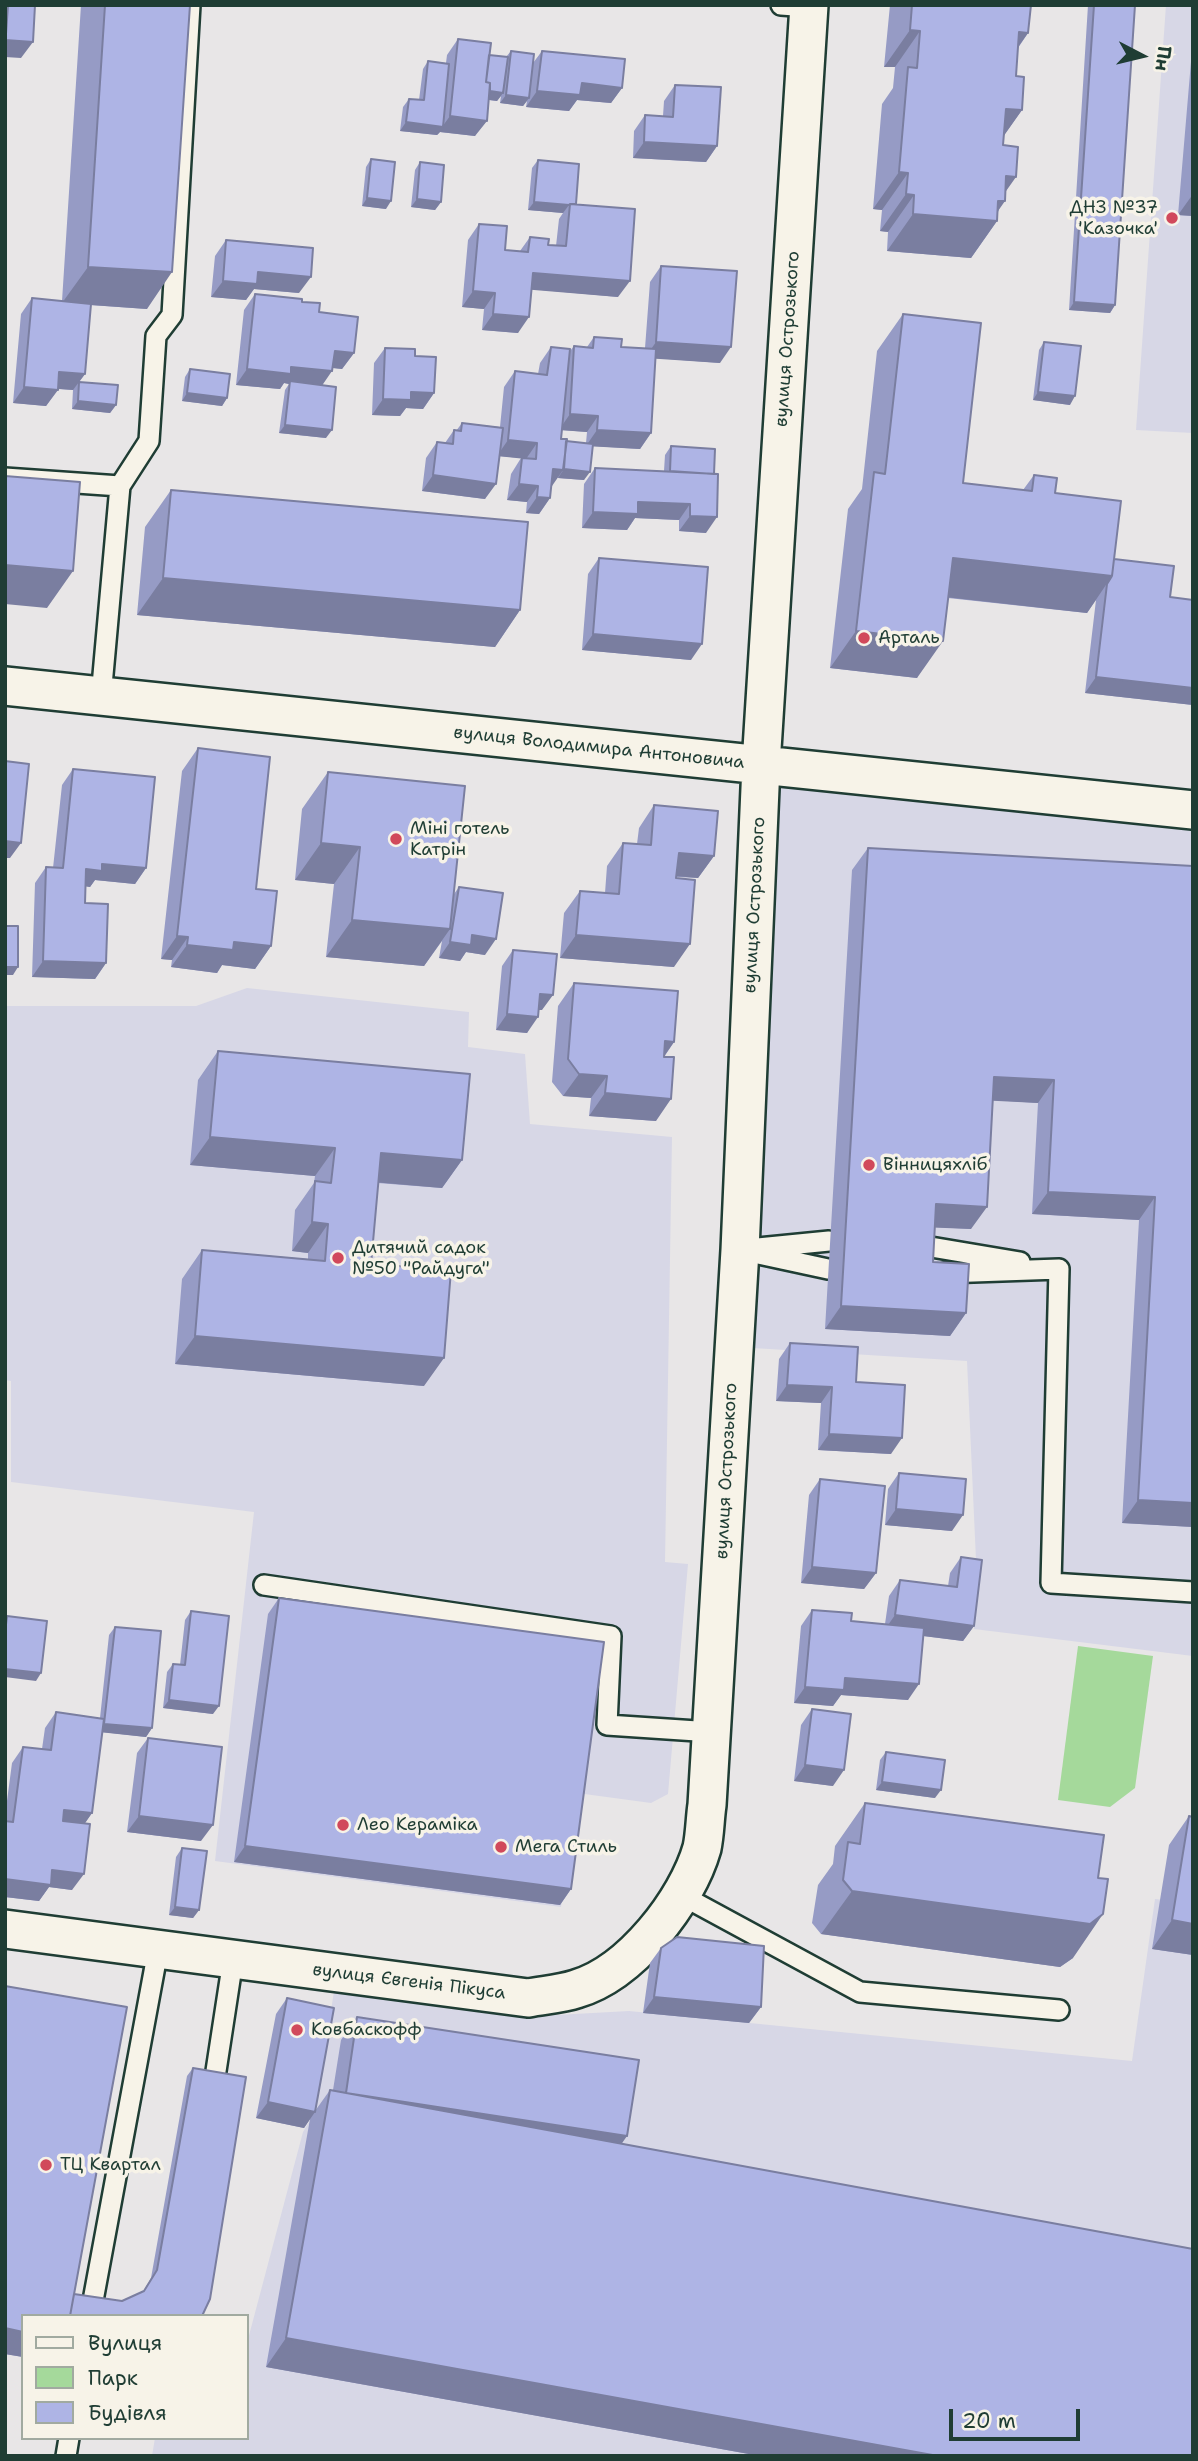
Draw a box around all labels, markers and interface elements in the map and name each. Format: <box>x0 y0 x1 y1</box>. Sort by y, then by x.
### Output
north arrow <box>1107 21 1177 91</box>
text: Пн <box>1149 45 1177 73</box>
place label: ДНЗ №37 'Казочка' <box>1069 197 1158 240</box>
marker: ДНЗ №37 'Казочка' <box>1164 210 1180 226</box>
street label: вулиця Острозького <box>771 250 805 428</box>
place label: Арталь <box>878 627 940 649</box>
marker: Арталь <box>856 630 872 646</box>
street label: вулиця Володимира Антоновича <box>452 722 746 774</box>
street label: вулиця Острозького <box>740 816 770 994</box>
place label: Міні готель Катрін <box>410 818 509 860</box>
marker: Міні готель Катрін <box>388 831 404 847</box>
place label: Вінницяхліб <box>883 1154 987 1176</box>
marker: Вінницяхліб <box>861 1157 877 1173</box>
place label: Дитячий садок №50 "Райдуга" <box>352 1237 490 1280</box>
marker: Дитячий садок №50 "Райдуга" <box>330 1250 346 1266</box>
street label: вулиця Острозького <box>712 1382 742 1560</box>
place label: Лео Кераміка <box>357 1814 478 1836</box>
marker: Лео Кераміка <box>335 1817 351 1833</box>
place label: Мега Стиль <box>515 1836 617 1858</box>
marker: Мега Стиль <box>493 1839 509 1855</box>
street label: вулиця Євгенія Пікуса <box>311 1959 507 2005</box>
place label: Ковбаскофф <box>311 2019 421 2041</box>
marker: Ковбаскофф <box>289 2022 305 2038</box>
place label: ТЦ Квартал <box>60 2154 161 2176</box>
marker: ТЦ Квартал <box>38 2157 54 2173</box>
legend <box>21 2314 248 2440</box>
text: Вулиця <box>88 2329 162 2357</box>
text: Парк <box>88 2364 138 2392</box>
scale bar <box>953 2394 1084 2438</box>
text: Будівля <box>88 2399 167 2427</box>
text: 20 m <box>962 2407 1016 2435</box>

